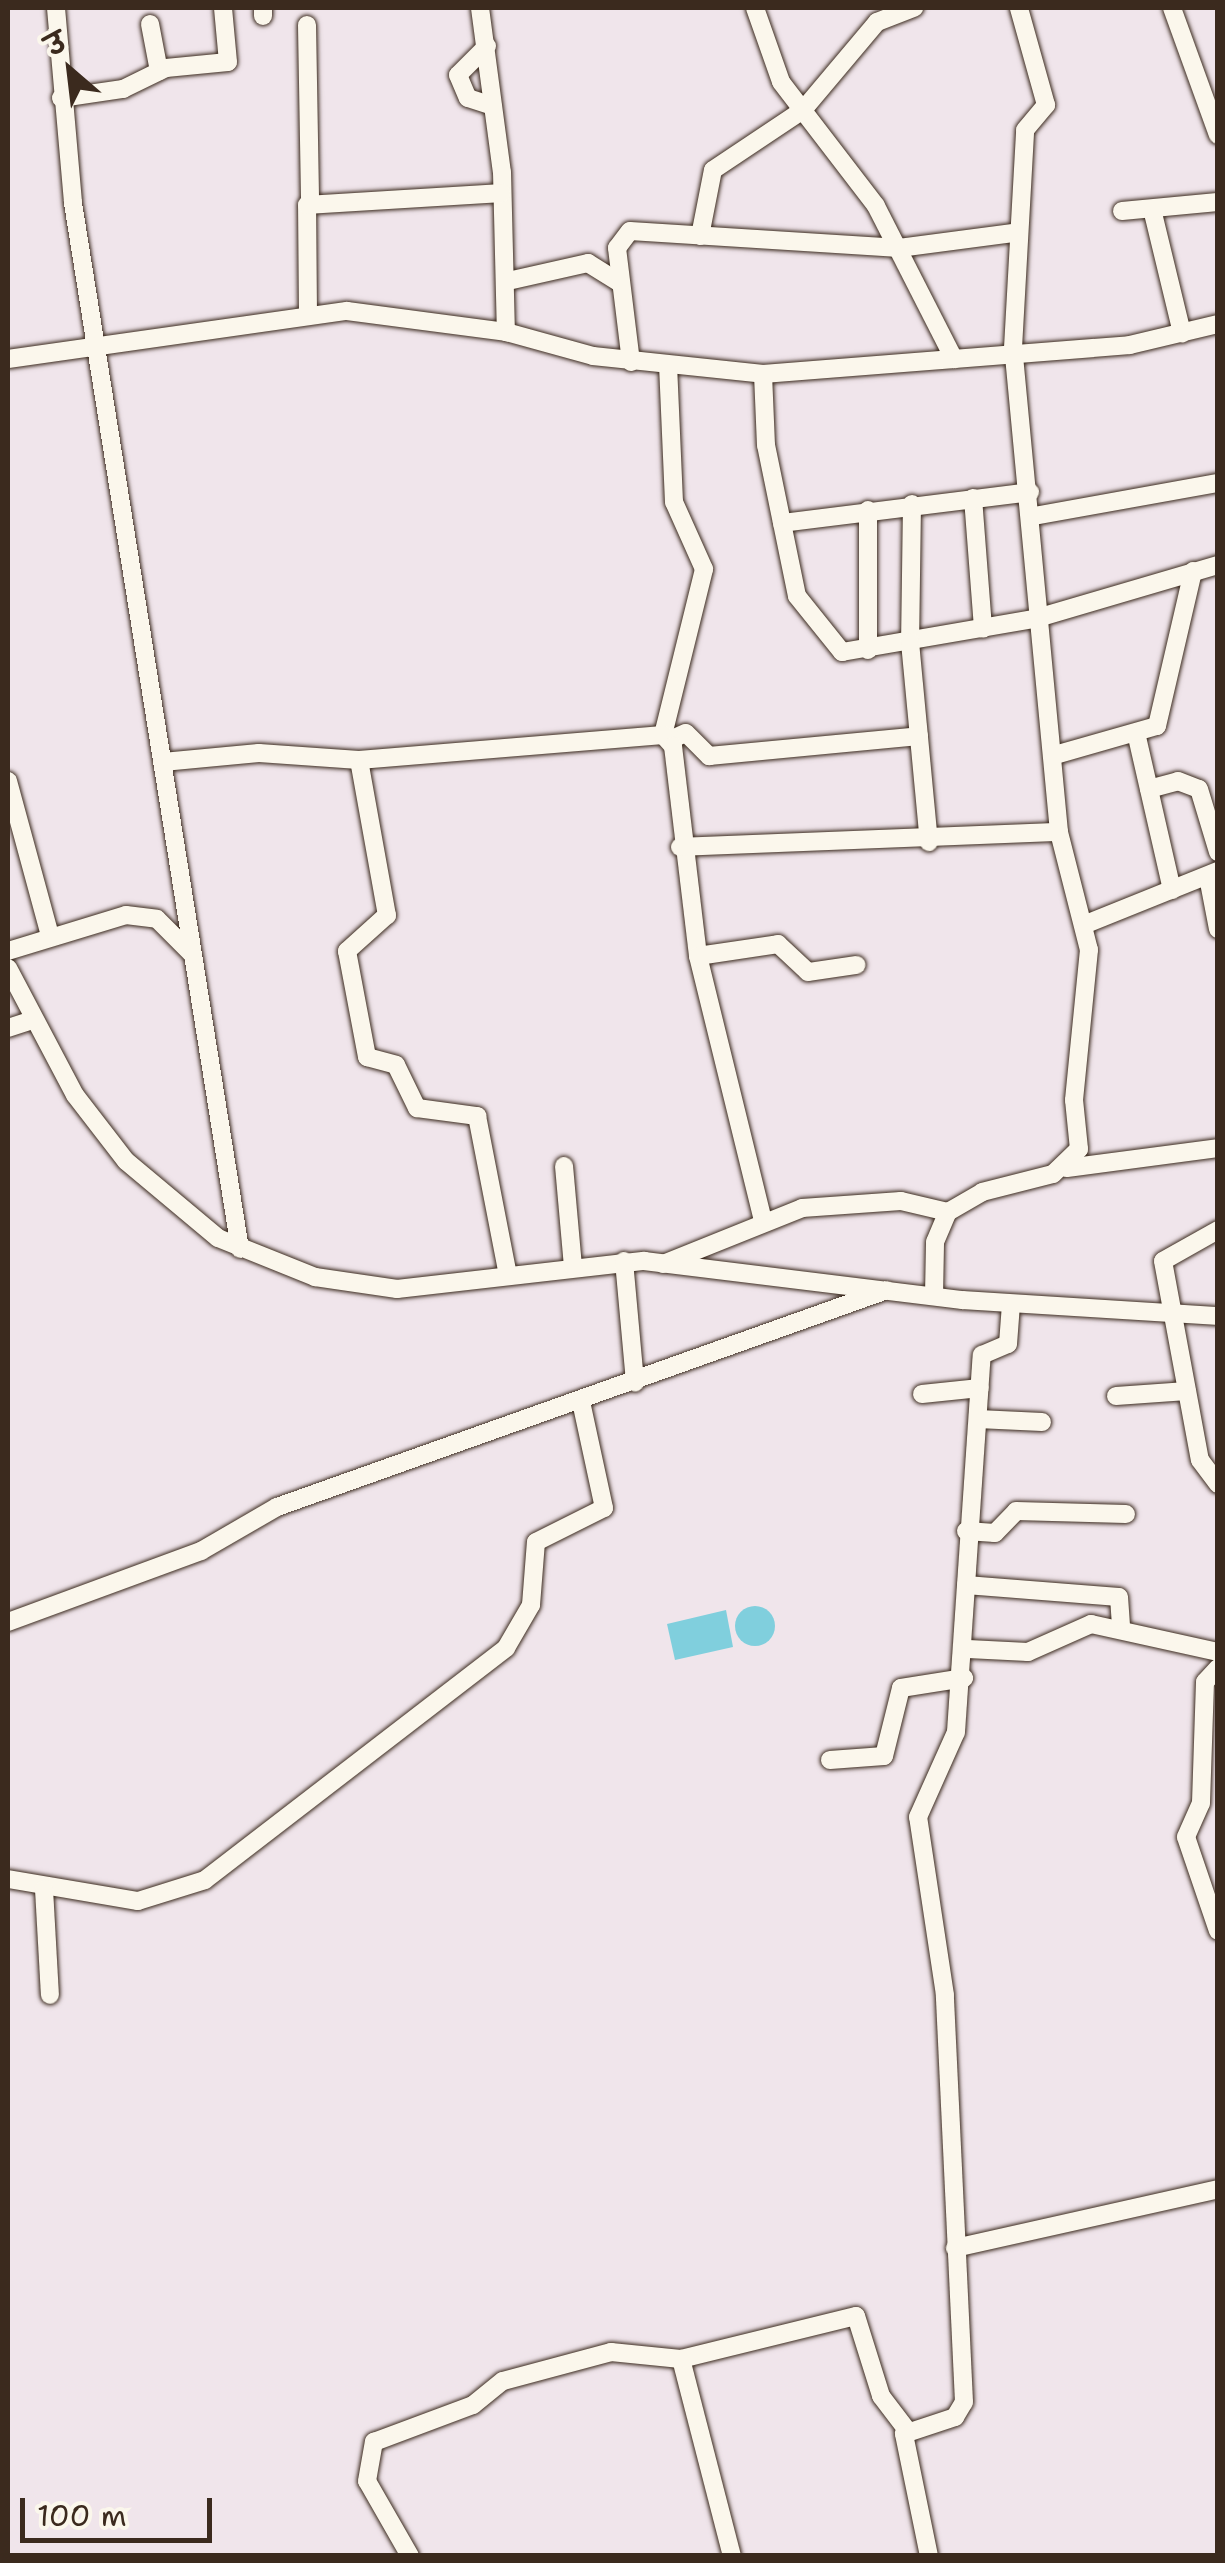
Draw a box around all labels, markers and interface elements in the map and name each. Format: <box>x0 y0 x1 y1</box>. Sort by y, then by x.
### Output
north arrow <box>20 20 120 120</box>
text: उ <box>39 22 73 65</box>
scale bar <box>25 2478 218 2540</box>
text: 100 m <box>37 2495 127 2536</box>

